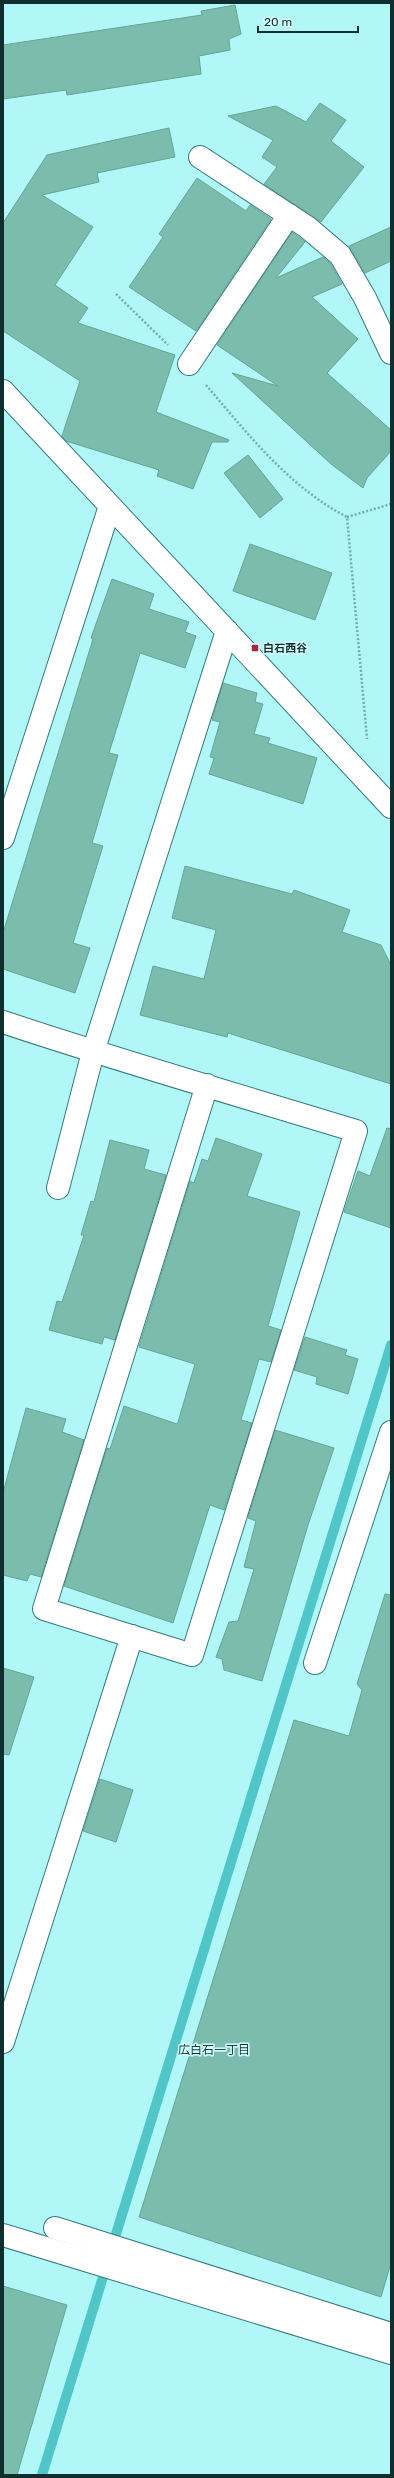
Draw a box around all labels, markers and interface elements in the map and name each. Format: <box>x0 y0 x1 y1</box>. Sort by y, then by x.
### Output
scale bar <box>258 8 358 34</box>
text: 20 m <box>264 15 292 29</box>
place label: 白石西谷 <box>263 642 307 655</box>
marker: 白石西谷 <box>250 643 260 653</box>
district label: 広白石一丁目 <box>178 2043 250 2057</box>

